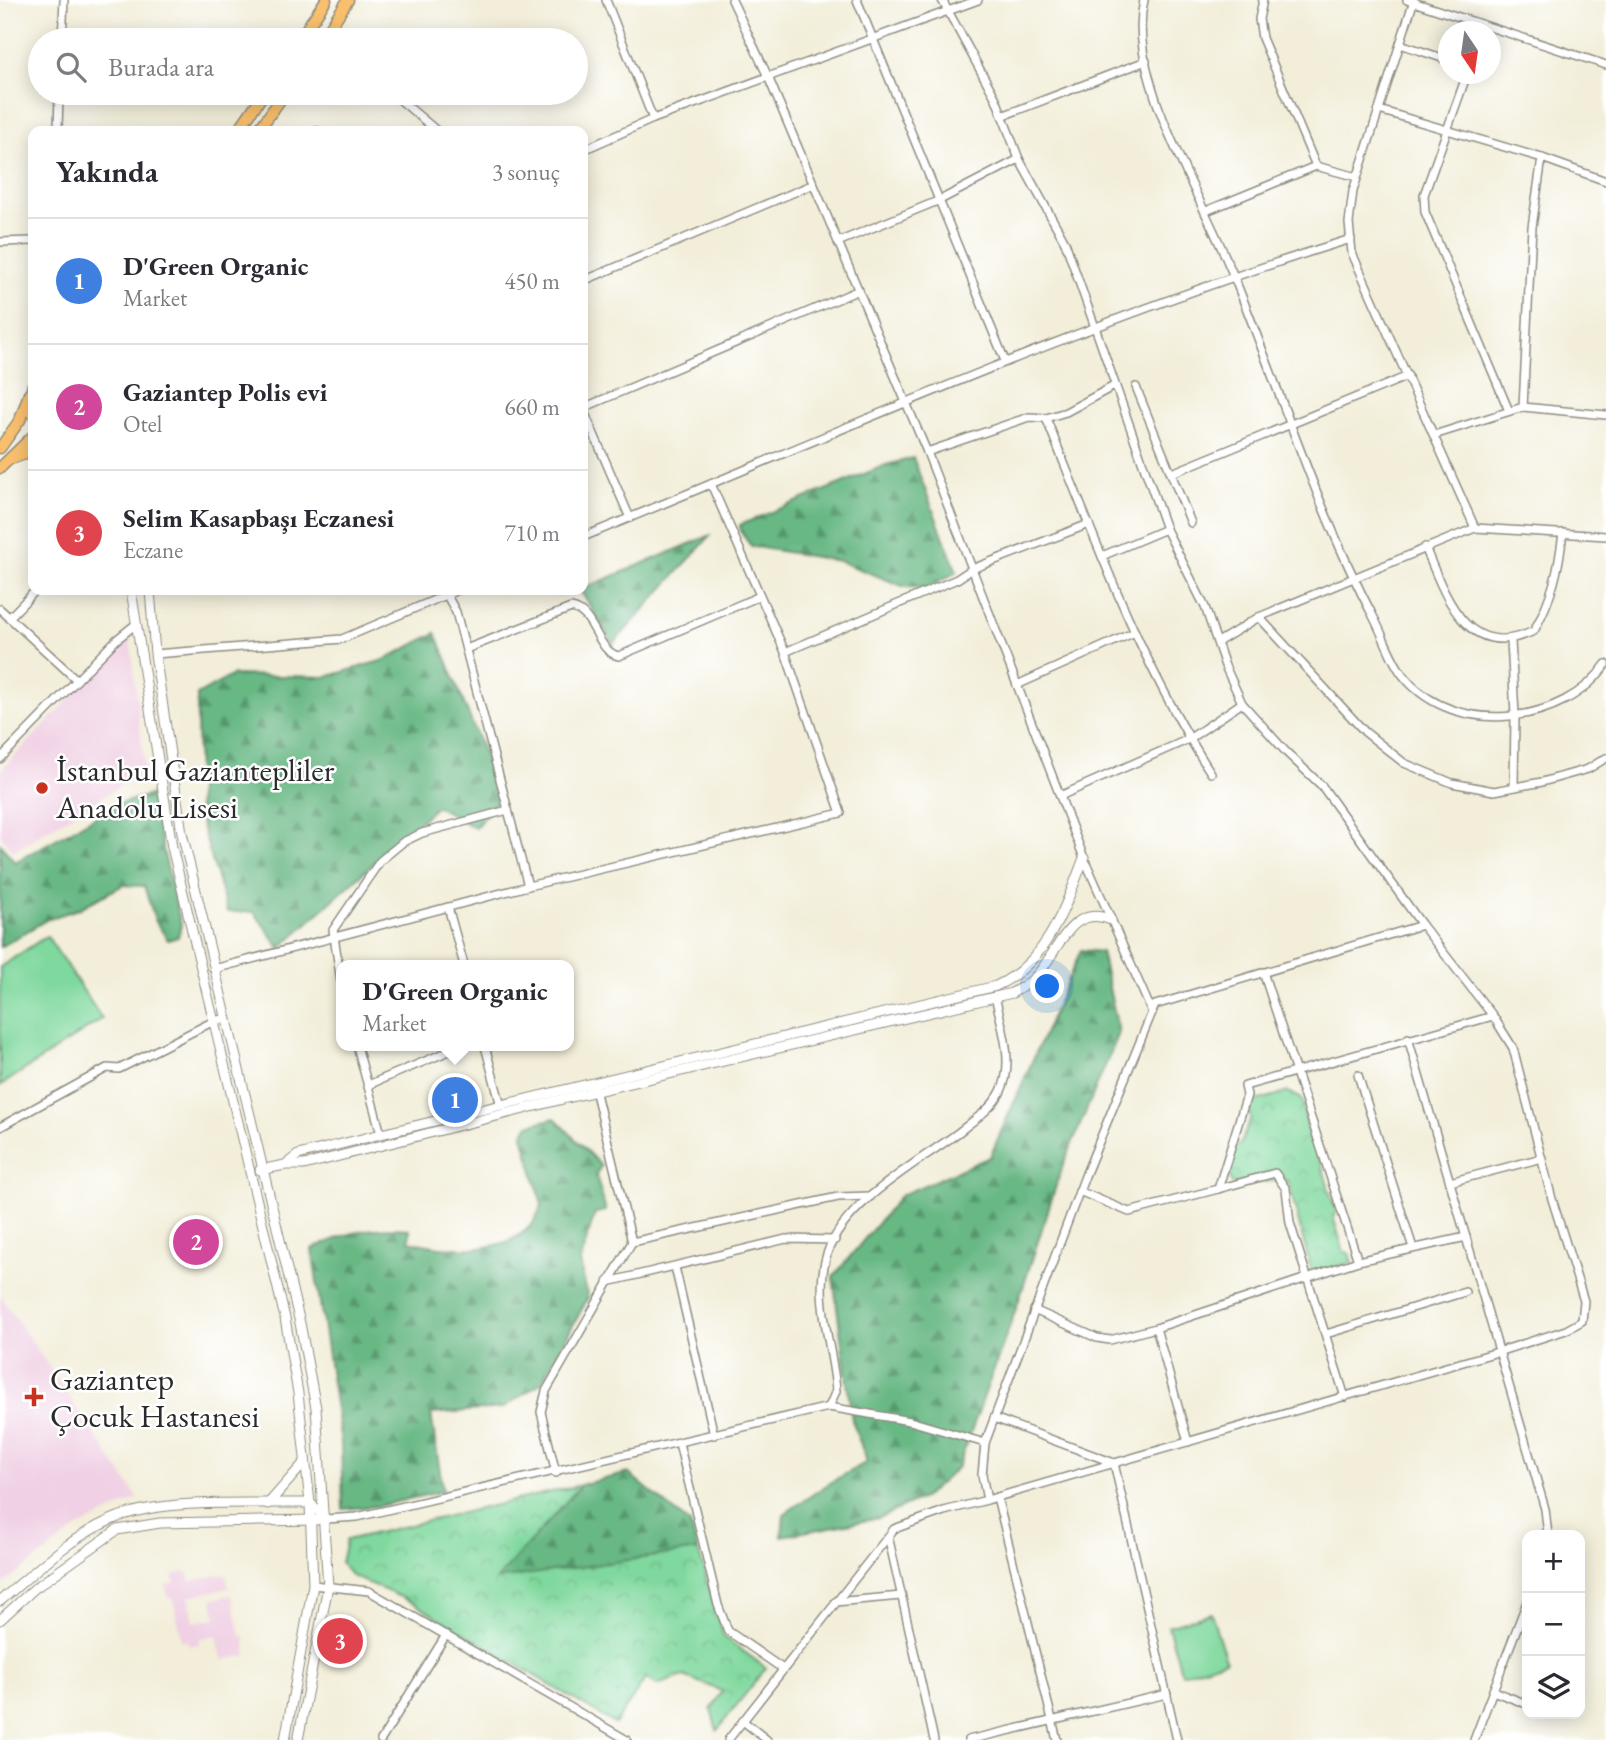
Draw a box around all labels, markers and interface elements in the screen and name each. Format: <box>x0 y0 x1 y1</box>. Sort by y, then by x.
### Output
north arrow <box>1438 21 1501 84</box>
search box <box>28 28 588 105</box>
icon: search <box>52 48 90 86</box>
text: Burada ara <box>108 50 214 84</box>
text: Yakında <box>56 152 158 191</box>
text: 3 sonuç <box>492 157 560 187</box>
text: D'Green Organic <box>123 249 308 283</box>
text: 1 <box>73 266 85 296</box>
text: 450 m <box>504 266 560 296</box>
text: Market <box>123 283 187 313</box>
text: Gaziantep Polis evi <box>123 375 327 409</box>
text: 2 <box>73 392 85 422</box>
text: 660 m <box>504 392 560 422</box>
text: Otel <box>123 409 162 439</box>
text: Selim Kasapbaşı Eczanesi <box>123 501 394 535</box>
text: 3 <box>73 518 85 548</box>
text: 710 m <box>504 518 560 548</box>
text: Eczane <box>123 535 183 565</box>
place label: İstanbul Gaziantepliler Anadolu Lisesi <box>55 749 335 828</box>
marker: İstanbul Gaziantepliler Anadolu Lisesi <box>34 780 50 796</box>
popup <box>336 960 574 1051</box>
your location <box>1030 969 1064 1003</box>
text: D'Green Organic <box>362 974 548 1008</box>
text: Market <box>362 1008 426 1038</box>
pin: 1 <box>432 1074 478 1126</box>
pin: 2 <box>173 1216 219 1268</box>
place label: Gaziantep Çocuk Hastanesi <box>50 1358 259 1437</box>
marker: Gaziantep Çocuk Hastanesi <box>24 1387 44 1407</box>
map controls <box>1522 1530 1585 1719</box>
button: + <box>1522 1530 1585 1593</box>
button: − <box>1522 1593 1585 1656</box>
pin: 3 <box>317 1615 363 1667</box>
button: layers <box>1522 1656 1585 1719</box>

